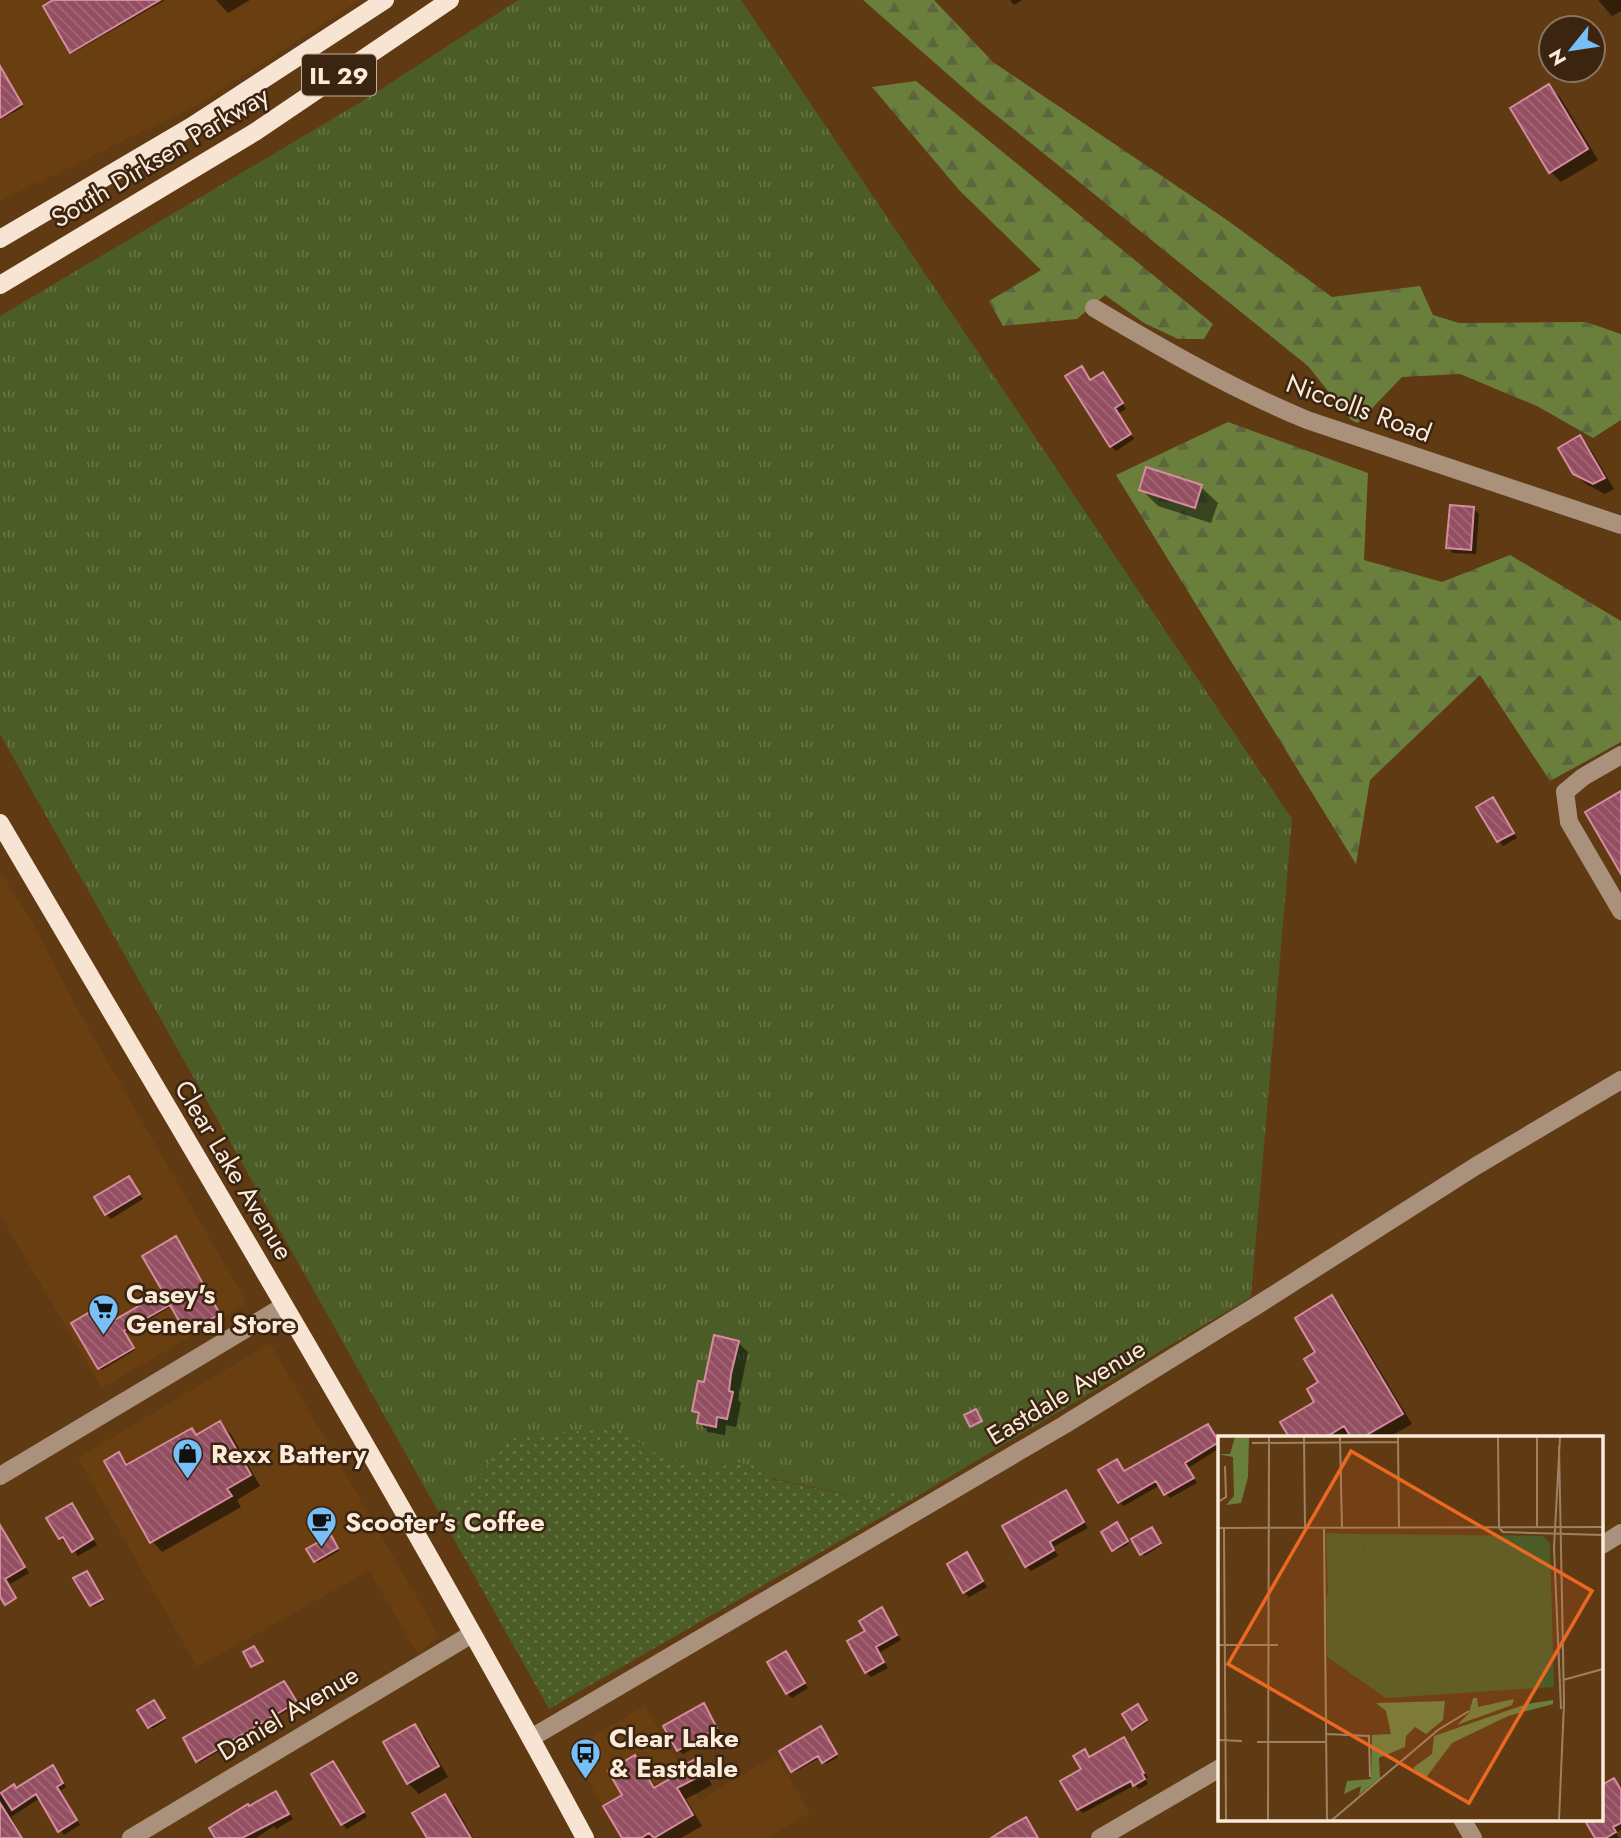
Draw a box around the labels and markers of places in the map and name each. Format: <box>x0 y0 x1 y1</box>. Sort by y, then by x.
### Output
place label: Casey's General Store <box>126 1275 297 1343</box>
supermarket icon: Casey's General Store <box>86 1292 120 1336</box>
place label: Rexx Battery <box>211 1435 367 1473</box>
shop icon: Rexx Battery <box>171 1437 205 1481</box>
place label: Scooter's Coffee <box>345 1503 545 1541</box>
cafe icon: Scooter's Coffee <box>305 1505 339 1549</box>
place label: Clear Lake & Eastdale <box>609 1719 739 1787</box>
bus stop icon: Clear Lake & Eastdale <box>569 1736 603 1780</box>

